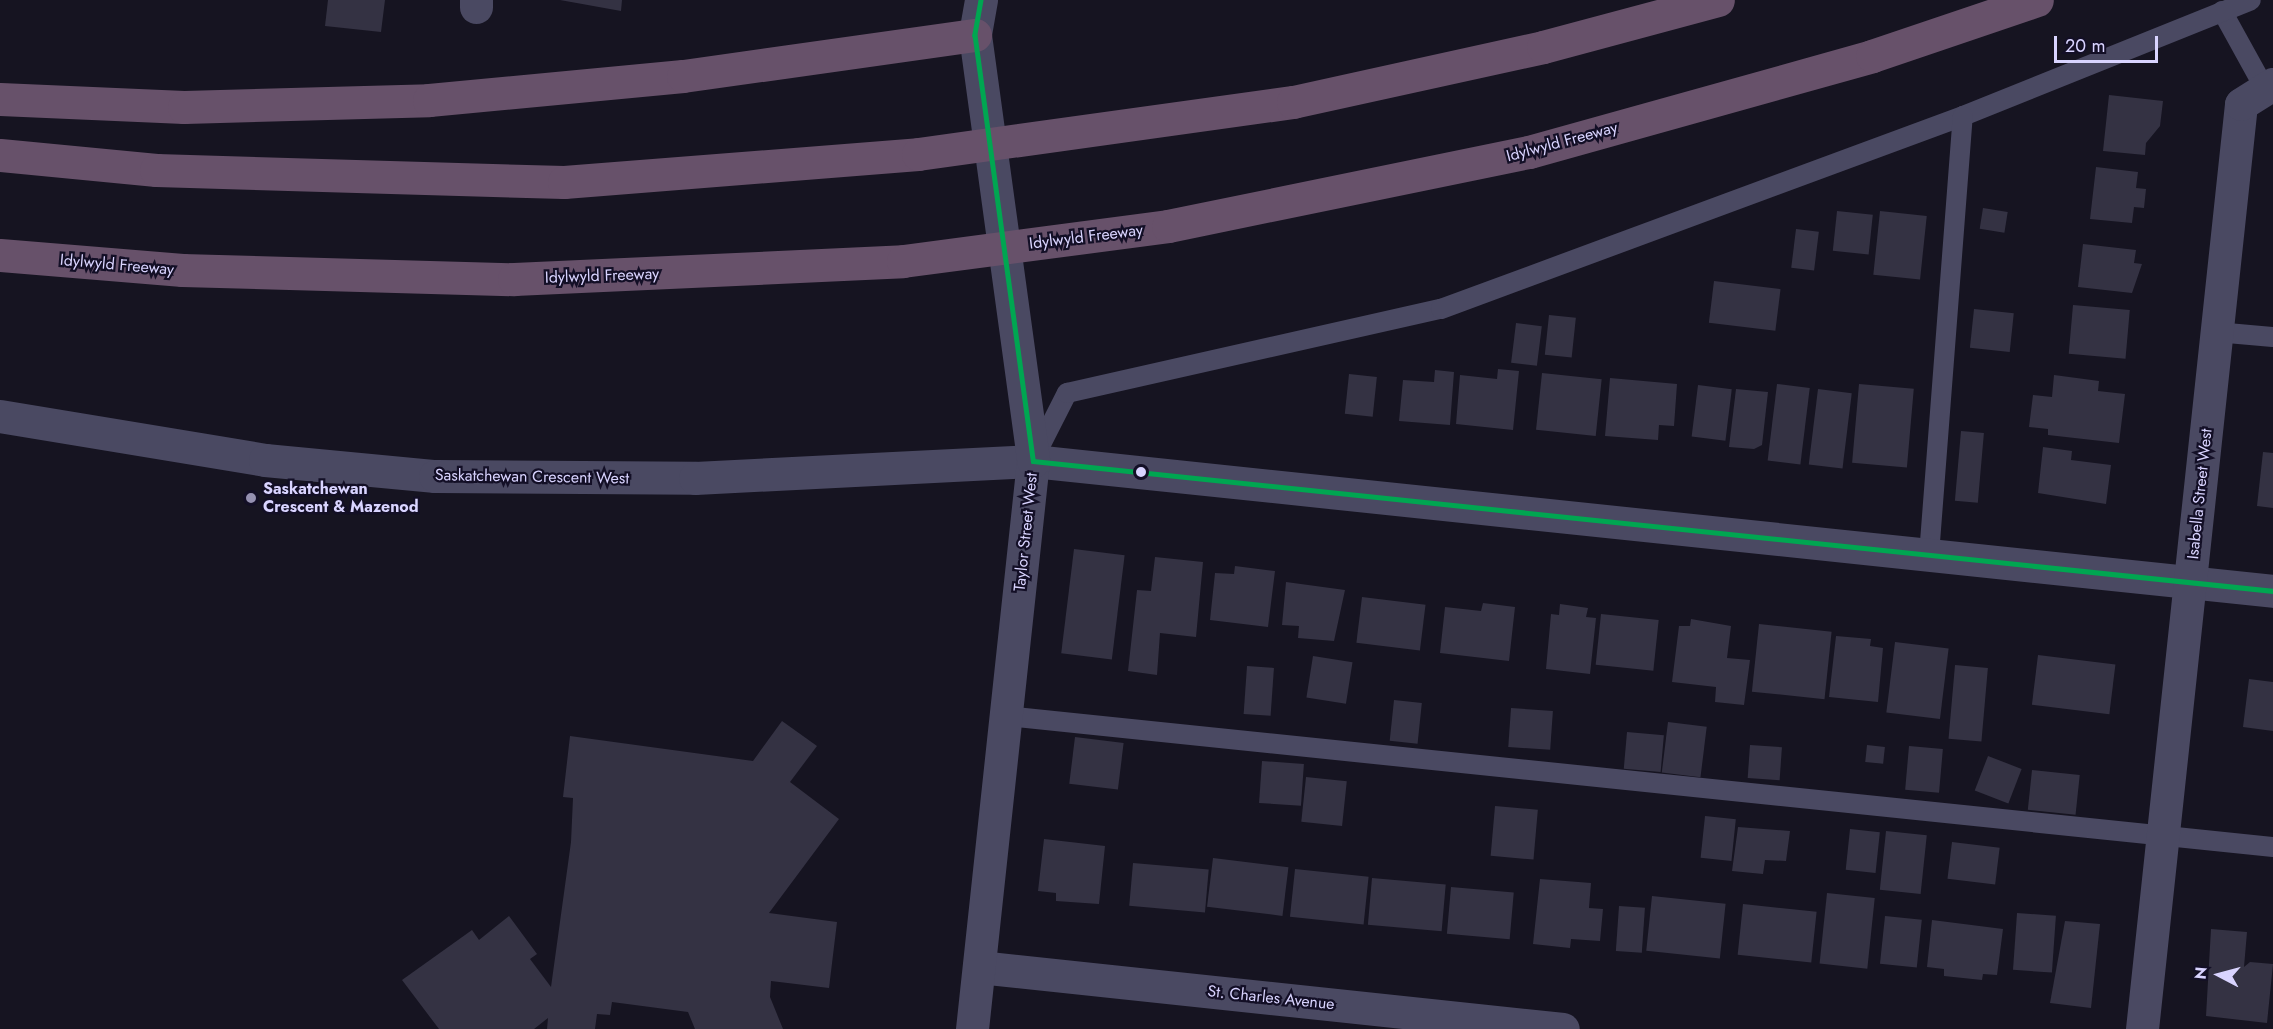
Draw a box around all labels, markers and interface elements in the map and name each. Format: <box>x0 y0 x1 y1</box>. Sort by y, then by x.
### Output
scale bar <box>2057 24 2160 62</box>
text: 20 m <box>2065 33 2105 59</box>
street label: Idylwyld Freeway <box>1504 118 1620 166</box>
street label: Idylwyld Freeway <box>1028 220 1144 254</box>
street label: Idylwyld Freeway <box>59 250 175 280</box>
street label: Idylwyld Freeway <box>544 264 660 288</box>
street label: Isabella Street West <box>2184 428 2216 560</box>
street label: Saskatchewan Crescent West <box>435 466 629 488</box>
unlabelled marker <box>1135 466 1147 478</box>
street label: Taylor Street West <box>1010 472 1042 592</box>
place label: Saskatchewan Crescent & Mazenod <box>263 479 419 517</box>
marker: Saskatchewan Crescent & Mazenod <box>244 491 258 505</box>
north arrow <box>2189 945 2249 1005</box>
text: N <box>2188 966 2213 981</box>
street label: St. Charles Avenue <box>1206 982 1336 1014</box>

